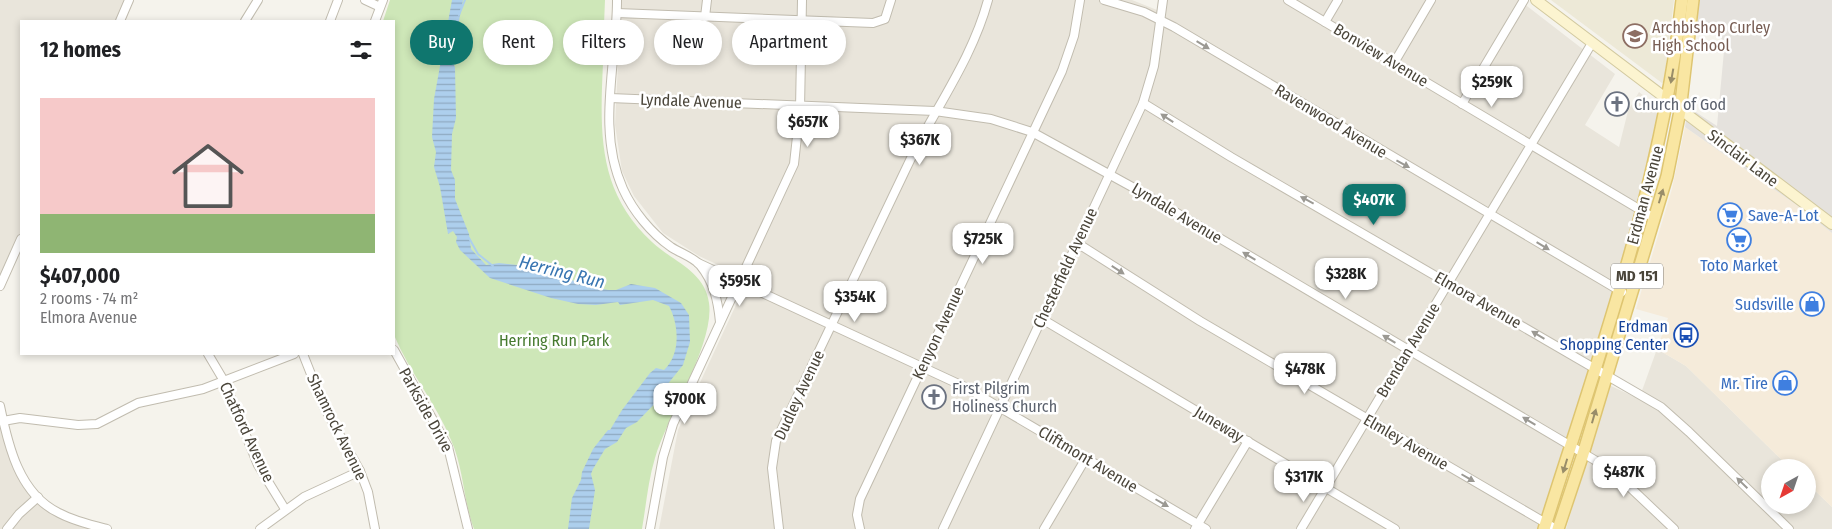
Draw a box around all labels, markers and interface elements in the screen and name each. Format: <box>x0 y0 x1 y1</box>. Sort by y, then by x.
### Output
place label: Archbishop Curley High School <box>1652 18 1771 55</box>
street label: Bonview Avenue <box>1330 19 1432 91</box>
chip: Buy <box>410 20 473 65</box>
chip: Rent <box>483 20 553 65</box>
chip: Filters <box>563 20 644 65</box>
chip: New <box>654 20 722 65</box>
chip: Apartment <box>732 20 846 65</box>
school or university icon: Archbishop Curley High School <box>1622 23 1648 49</box>
icon: filters <box>347 36 375 64</box>
text: 12 homes <box>40 37 121 63</box>
one-way arrow <box>1196 41 1209 50</box>
pin: $259K <box>1457 66 1527 108</box>
one-way arrow <box>1667 68 1675 84</box>
text: $259K <box>1472 72 1512 91</box>
street label: Ravenwood Avenue <box>1272 80 1391 162</box>
street label: Lyndale Avenue <box>640 90 742 112</box>
church icon: Church of God <box>1604 91 1630 117</box>
place label: Church of God <box>1634 95 1726 114</box>
pin: $657K <box>773 106 843 148</box>
text: $657K <box>788 112 828 131</box>
one-way arrow <box>1161 113 1174 122</box>
pin: $367K <box>885 124 955 166</box>
street label: Sinclair Lane <box>1704 125 1782 191</box>
text: $367K <box>900 130 940 149</box>
icon: home <box>163 131 253 221</box>
street label: Erdman Avenue <box>1623 143 1667 246</box>
one-way arrow <box>1395 160 1410 168</box>
street label: Lyndale Avenue <box>1128 179 1226 247</box>
pin: $407K <box>1339 184 1409 226</box>
one-way arrow <box>1658 188 1666 203</box>
text: $407K <box>1354 190 1394 209</box>
one-way arrow <box>1300 196 1314 204</box>
supermarket icon: Save-A-Lot <box>1717 202 1743 228</box>
street label: Chesterfield Avenue <box>1029 205 1101 331</box>
place label: Save-A-Lot <box>1748 206 1820 225</box>
pin: $725K <box>948 222 1018 265</box>
supermarket icon: Toto Market <box>1726 227 1752 253</box>
text: $725K <box>963 229 1003 248</box>
one-way arrow <box>1536 242 1551 250</box>
water label: Herring Run <box>517 251 607 293</box>
one-way arrow <box>1243 251 1256 260</box>
place label: Toto Market <box>1700 256 1778 275</box>
pin: $328K <box>1311 258 1381 300</box>
text: $407,000 <box>40 263 120 289</box>
pin: $595K <box>705 264 775 307</box>
text: $328K <box>1326 264 1366 283</box>
road number: MD 151 <box>1611 264 1663 288</box>
one-way arrow <box>1111 265 1125 275</box>
street label: Elmora Avenue <box>1431 267 1525 333</box>
text: $595K <box>719 271 761 290</box>
pin: $354K <box>820 280 890 323</box>
street label: Kenyon Avenue <box>908 283 968 382</box>
text: $354K <box>835 287 875 306</box>
text: 2 rooms · 74 m² <box>40 289 138 308</box>
shop icon: Sudsville <box>1799 291 1825 317</box>
place label: Sudsville <box>1735 295 1794 314</box>
street label: Brendan Avenue <box>1372 299 1444 401</box>
text: Elmora Avenue <box>40 308 137 327</box>
place label: Erdman Shopping Center <box>1560 317 1668 354</box>
bus stop icon: Erdman Shopping Center <box>1673 322 1699 348</box>
one-way arrow <box>1532 330 1545 339</box>
park label: Herring Run Park <box>499 331 610 350</box>
one-way arrow <box>1383 334 1396 343</box>
street label: Dudley Avenue <box>770 347 828 443</box>
pin: $478K <box>1270 352 1340 395</box>
text: $478K <box>1285 359 1325 378</box>
street label: Parkside Drive <box>395 365 457 455</box>
shop icon: Mr. Tire <box>1772 370 1798 396</box>
street label: Shamrock Avenue <box>303 371 371 483</box>
place label: Mr. Tire <box>1721 374 1768 393</box>
street label: Chatford Avenue <box>216 379 279 485</box>
place label: First Pilgrim Holiness Church <box>952 379 1057 416</box>
pin: $700K <box>650 382 720 425</box>
church icon: First Pilgrim Holiness Church <box>921 384 947 410</box>
text: $700K <box>664 389 706 408</box>
street label: Juneway <box>1191 402 1248 447</box>
one-way arrow <box>1590 408 1598 424</box>
street label: Elmley Avenue <box>1360 410 1452 474</box>
one-way arrow <box>1523 417 1536 426</box>
street label: Cliftmont Avenue <box>1035 422 1141 496</box>
pin: $487K <box>1589 456 1659 498</box>
one-way arrow <box>1560 459 1568 474</box>
north arrow <box>1761 459 1816 514</box>
map controls <box>1761 459 1816 514</box>
pin: $317K <box>1269 460 1339 503</box>
text: $487K <box>1604 462 1644 481</box>
text: $317K <box>1285 467 1323 486</box>
one-way arrow <box>1462 474 1475 483</box>
one-way arrow <box>1736 477 1748 489</box>
one-way arrow <box>1154 499 1169 507</box>

